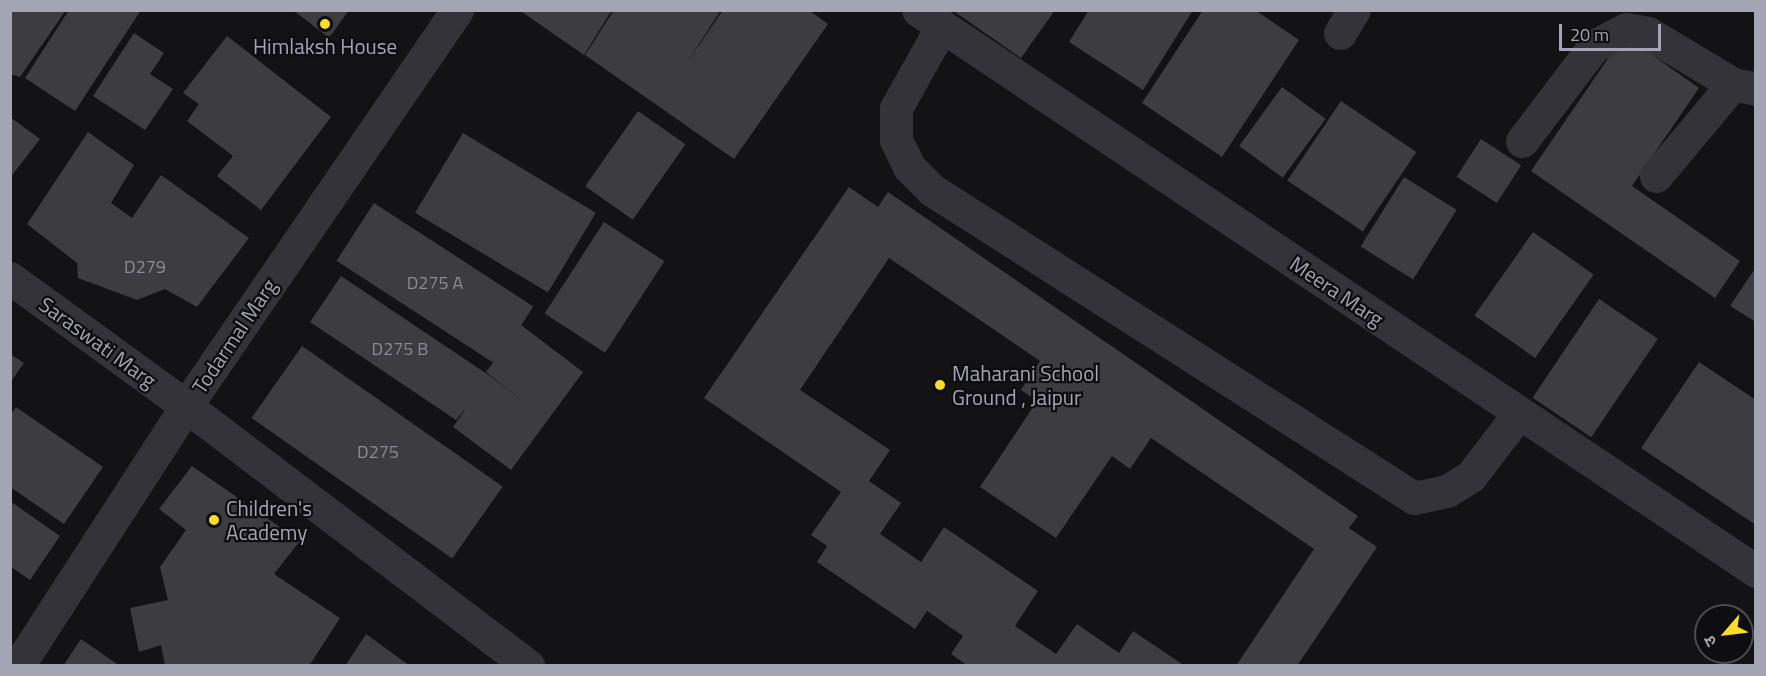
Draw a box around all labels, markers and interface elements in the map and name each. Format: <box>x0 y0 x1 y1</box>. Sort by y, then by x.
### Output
scale bar <box>1562 12 1664 50</box>
marker: Himlaksh House <box>318 17 332 31</box>
text: 20 m <box>1570 21 1609 48</box>
place label: Himlaksh House <box>253 33 397 59</box>
street label: Meera Marg <box>1286 251 1388 331</box>
house number: D279 <box>124 256 166 278</box>
house number: D275 A <box>407 272 463 294</box>
street label: Todarmal Marg <box>186 274 282 398</box>
street label: Saraswati Marg <box>35 291 161 393</box>
house number: D275 B <box>372 338 428 360</box>
place label: Maharani School Ground , Jaipur <box>952 360 1099 410</box>
marker: Maharani School Ground , Jaipur <box>933 378 947 392</box>
house number: D275 <box>357 441 399 463</box>
place label: Children's Academy <box>226 495 312 545</box>
marker: Children's Academy <box>207 513 221 527</box>
north arrow <box>1694 604 1754 664</box>
text: उ <box>1697 632 1723 651</box>

